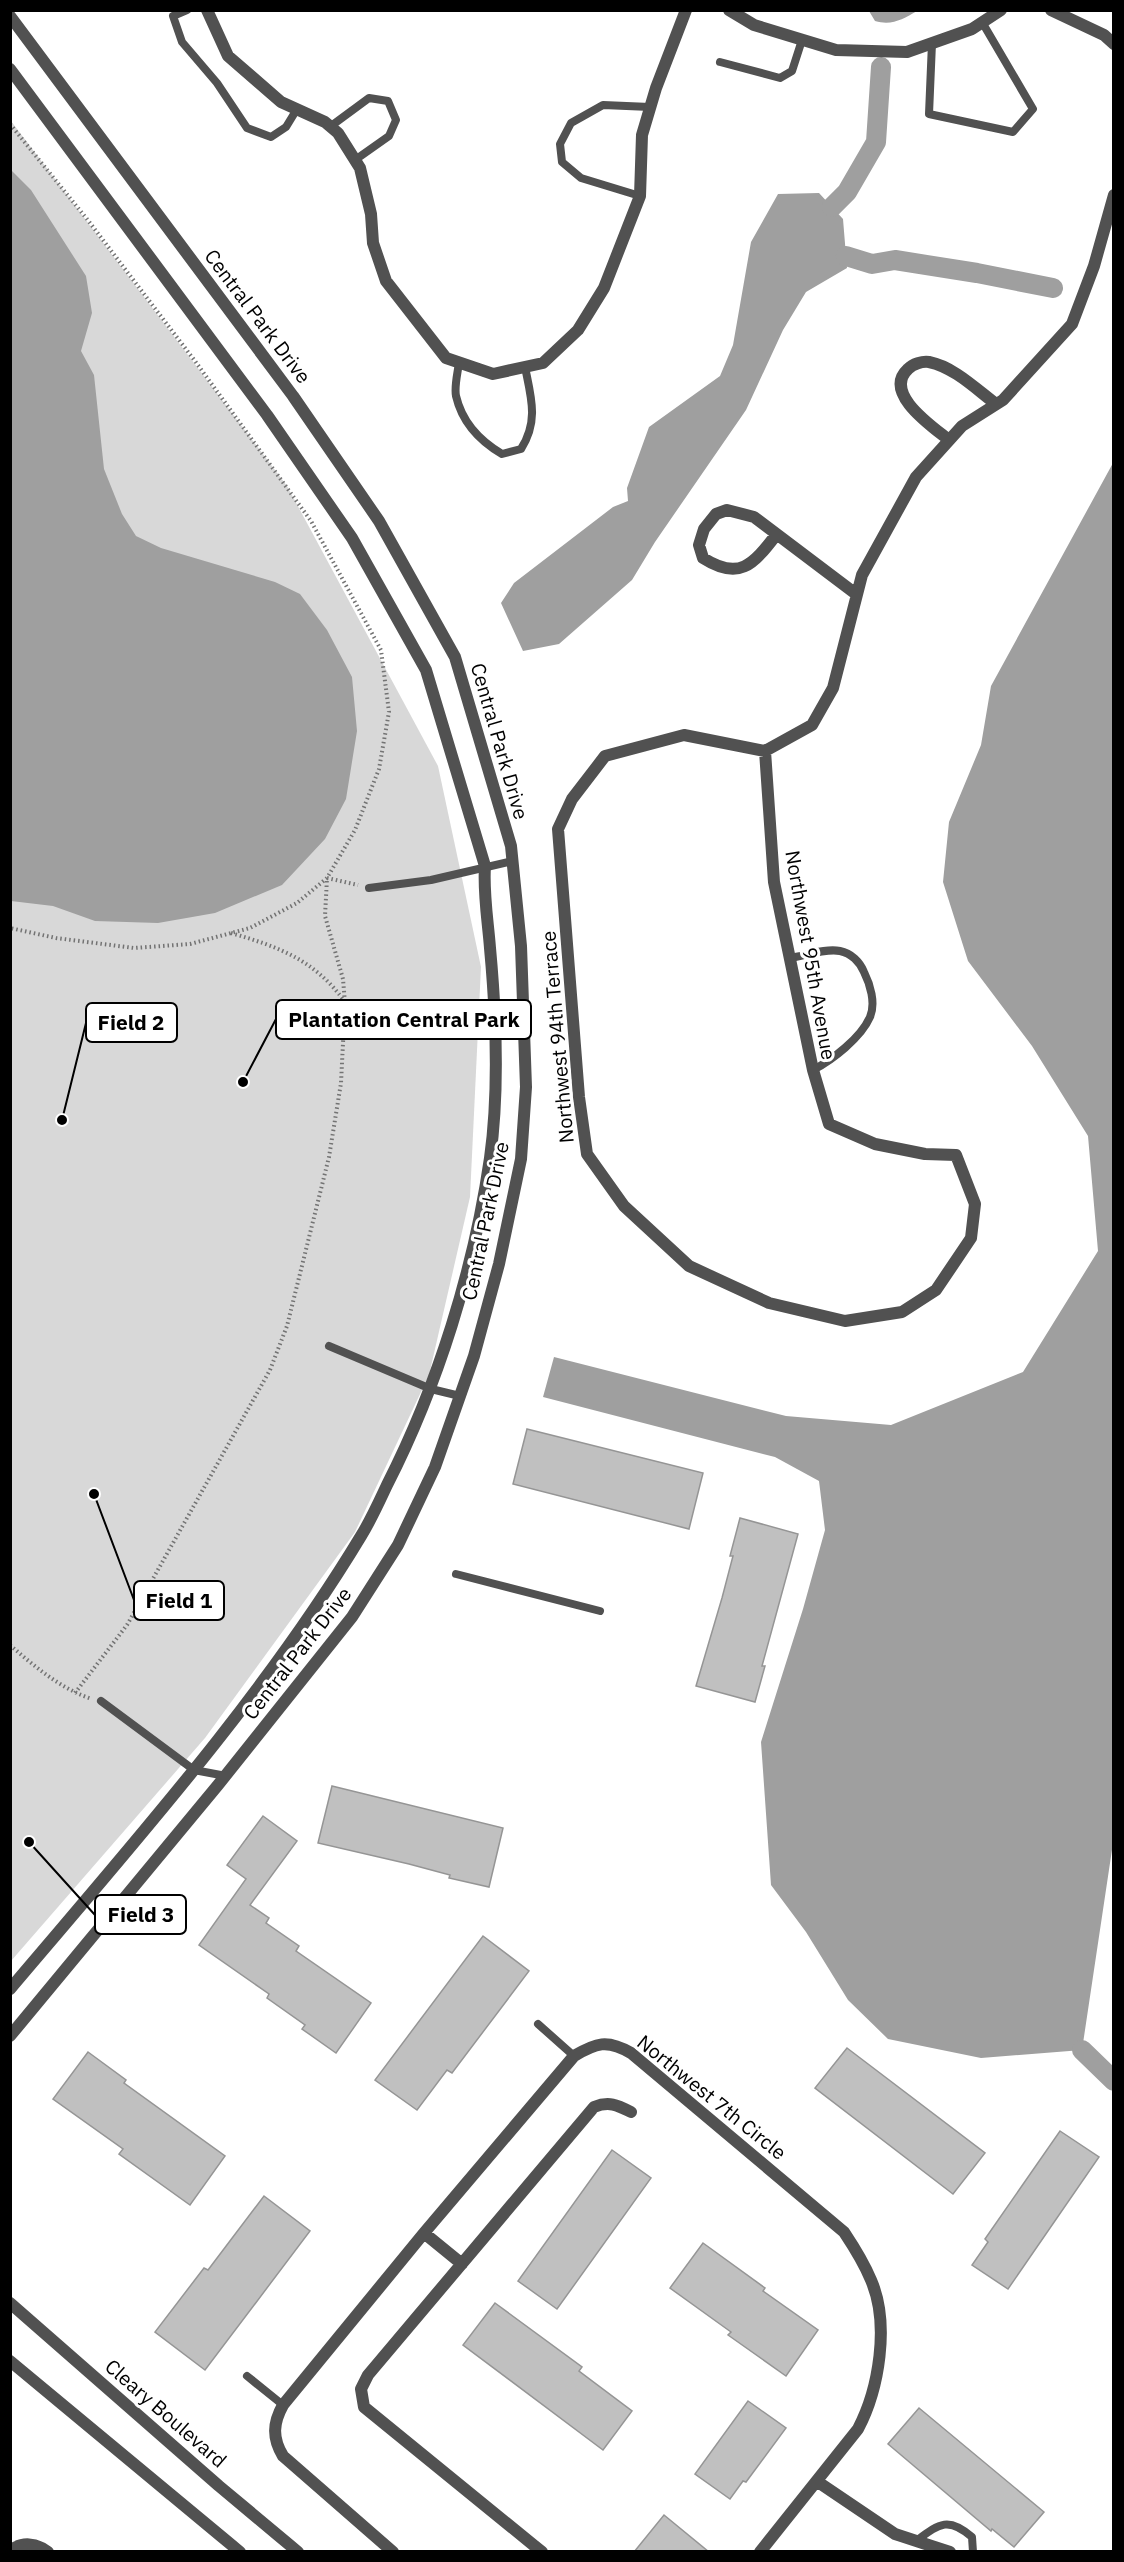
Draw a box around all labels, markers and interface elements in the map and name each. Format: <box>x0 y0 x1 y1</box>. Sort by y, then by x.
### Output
street label: Central Park Drive <box>199 243 317 389</box>
street label: Central Park Drive <box>465 660 535 822</box>
street label: Northwest 95th Avenue <box>779 848 843 1062</box>
street label: Northwest 94th Terrace <box>534 930 580 1144</box>
callout: Plantation Central Park <box>276 1000 531 1039</box>
callout: Field 2 <box>86 1003 177 1042</box>
text: Plantation Central Park <box>288 1005 521 1033</box>
text: Field 2 <box>98 1008 164 1036</box>
street label: Central Park Drive <box>455 1139 515 1303</box>
callout: Field 1 <box>134 1581 224 1620</box>
street label: Central Park Drive <box>237 1581 357 1725</box>
text: Field 1 <box>146 1586 213 1614</box>
callout: Field 3 <box>95 1895 186 1934</box>
text: Field 3 <box>108 1900 174 1928</box>
street label: Northwest 7th Circle <box>632 2028 792 2166</box>
street label: Cleary Boulevard <box>99 2353 233 2473</box>

